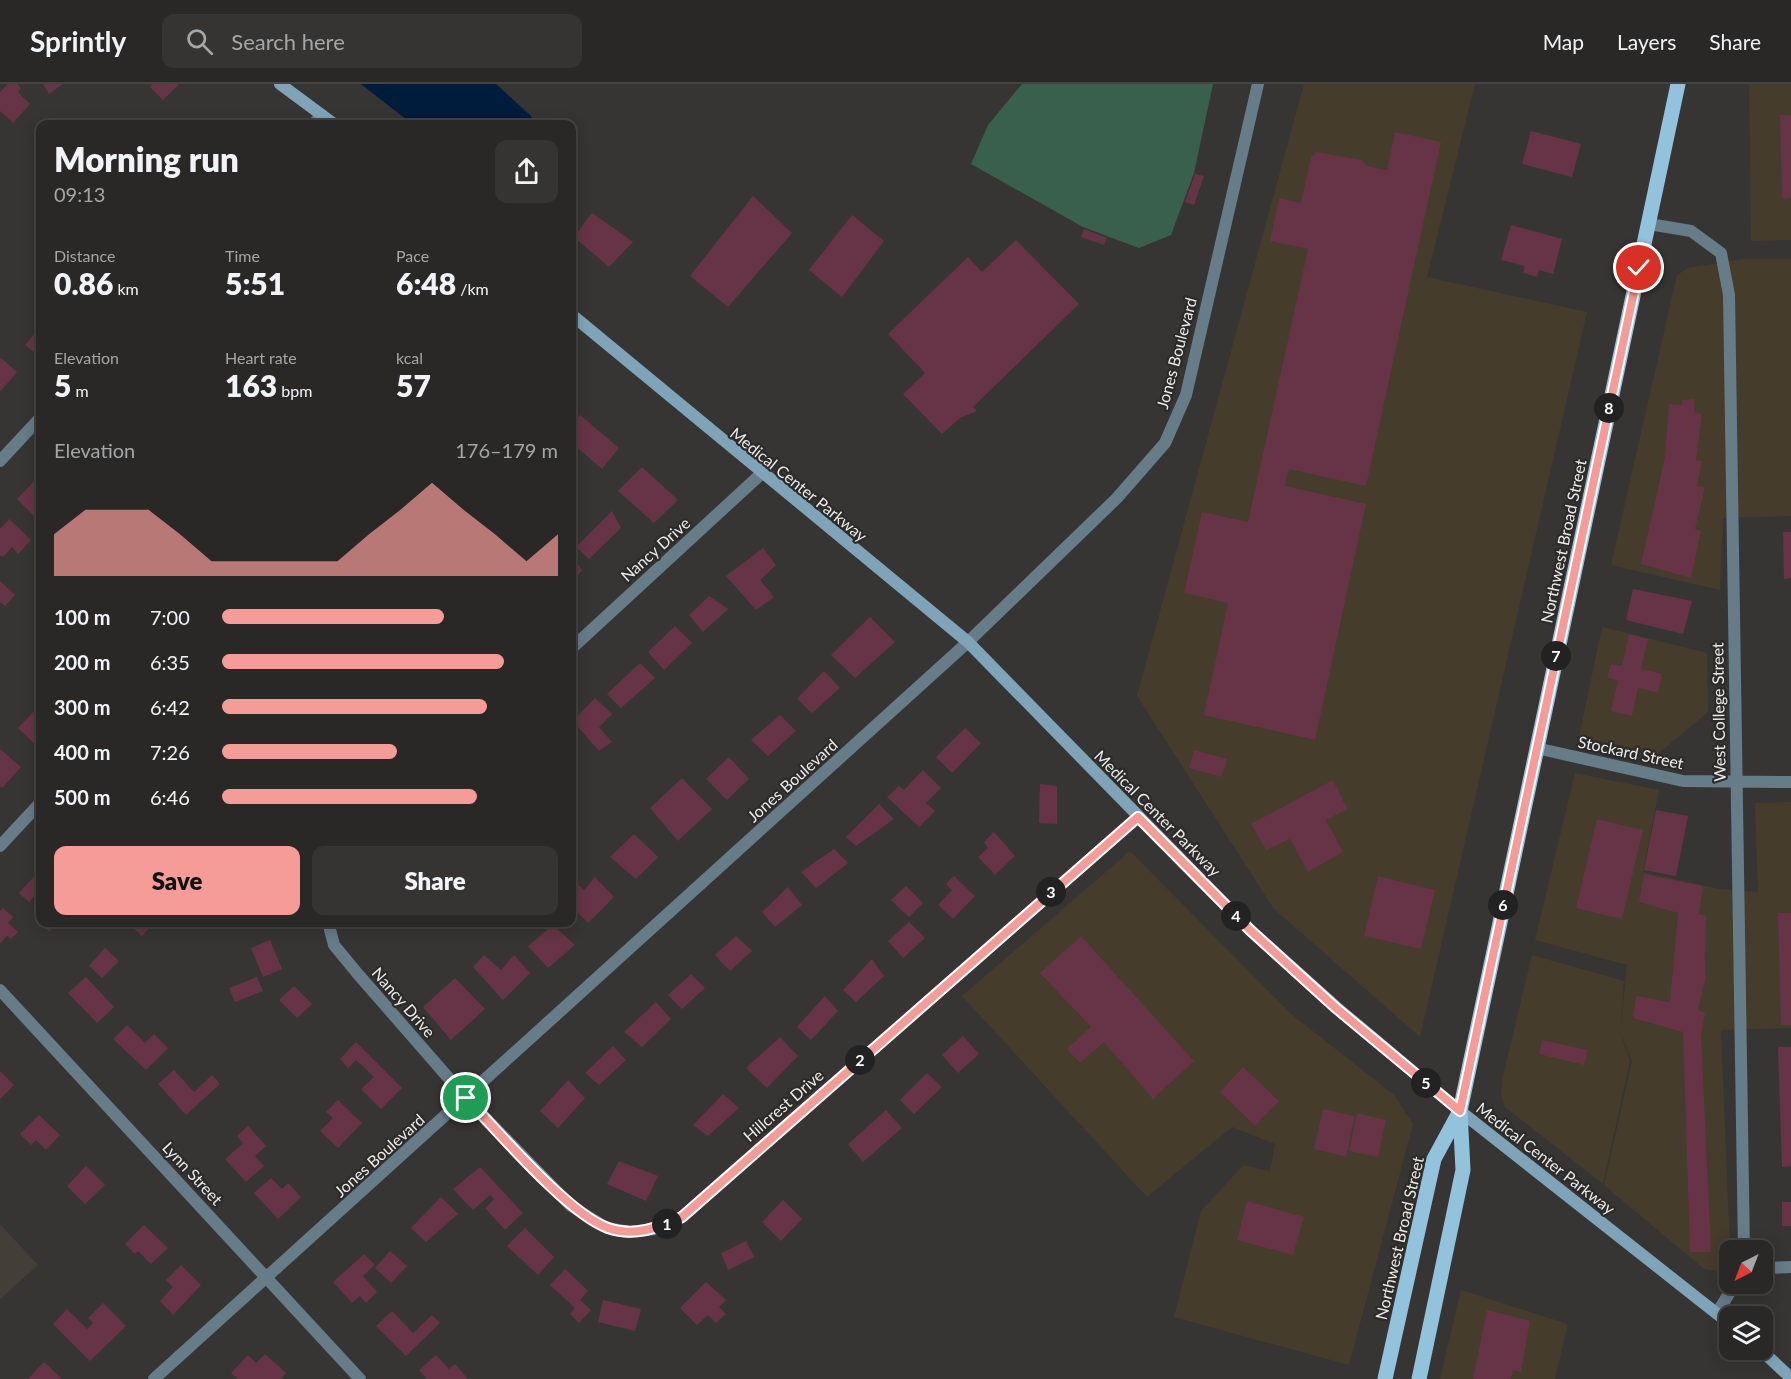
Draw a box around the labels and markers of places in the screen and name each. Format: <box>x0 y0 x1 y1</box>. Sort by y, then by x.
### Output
pin <box>1613 242 1664 293</box>
pin: 8 <box>1594 393 1624 423</box>
pin: 7 <box>1541 641 1571 671</box>
pin: 3 <box>1036 877 1066 907</box>
pin: 6 <box>1488 890 1518 920</box>
pin: 4 <box>1221 901 1251 931</box>
pin: 2 <box>845 1045 875 1075</box>
pin: 5 <box>1411 1068 1441 1098</box>
pin <box>440 1072 491 1123</box>
pin: 1 <box>652 1209 682 1239</box>

